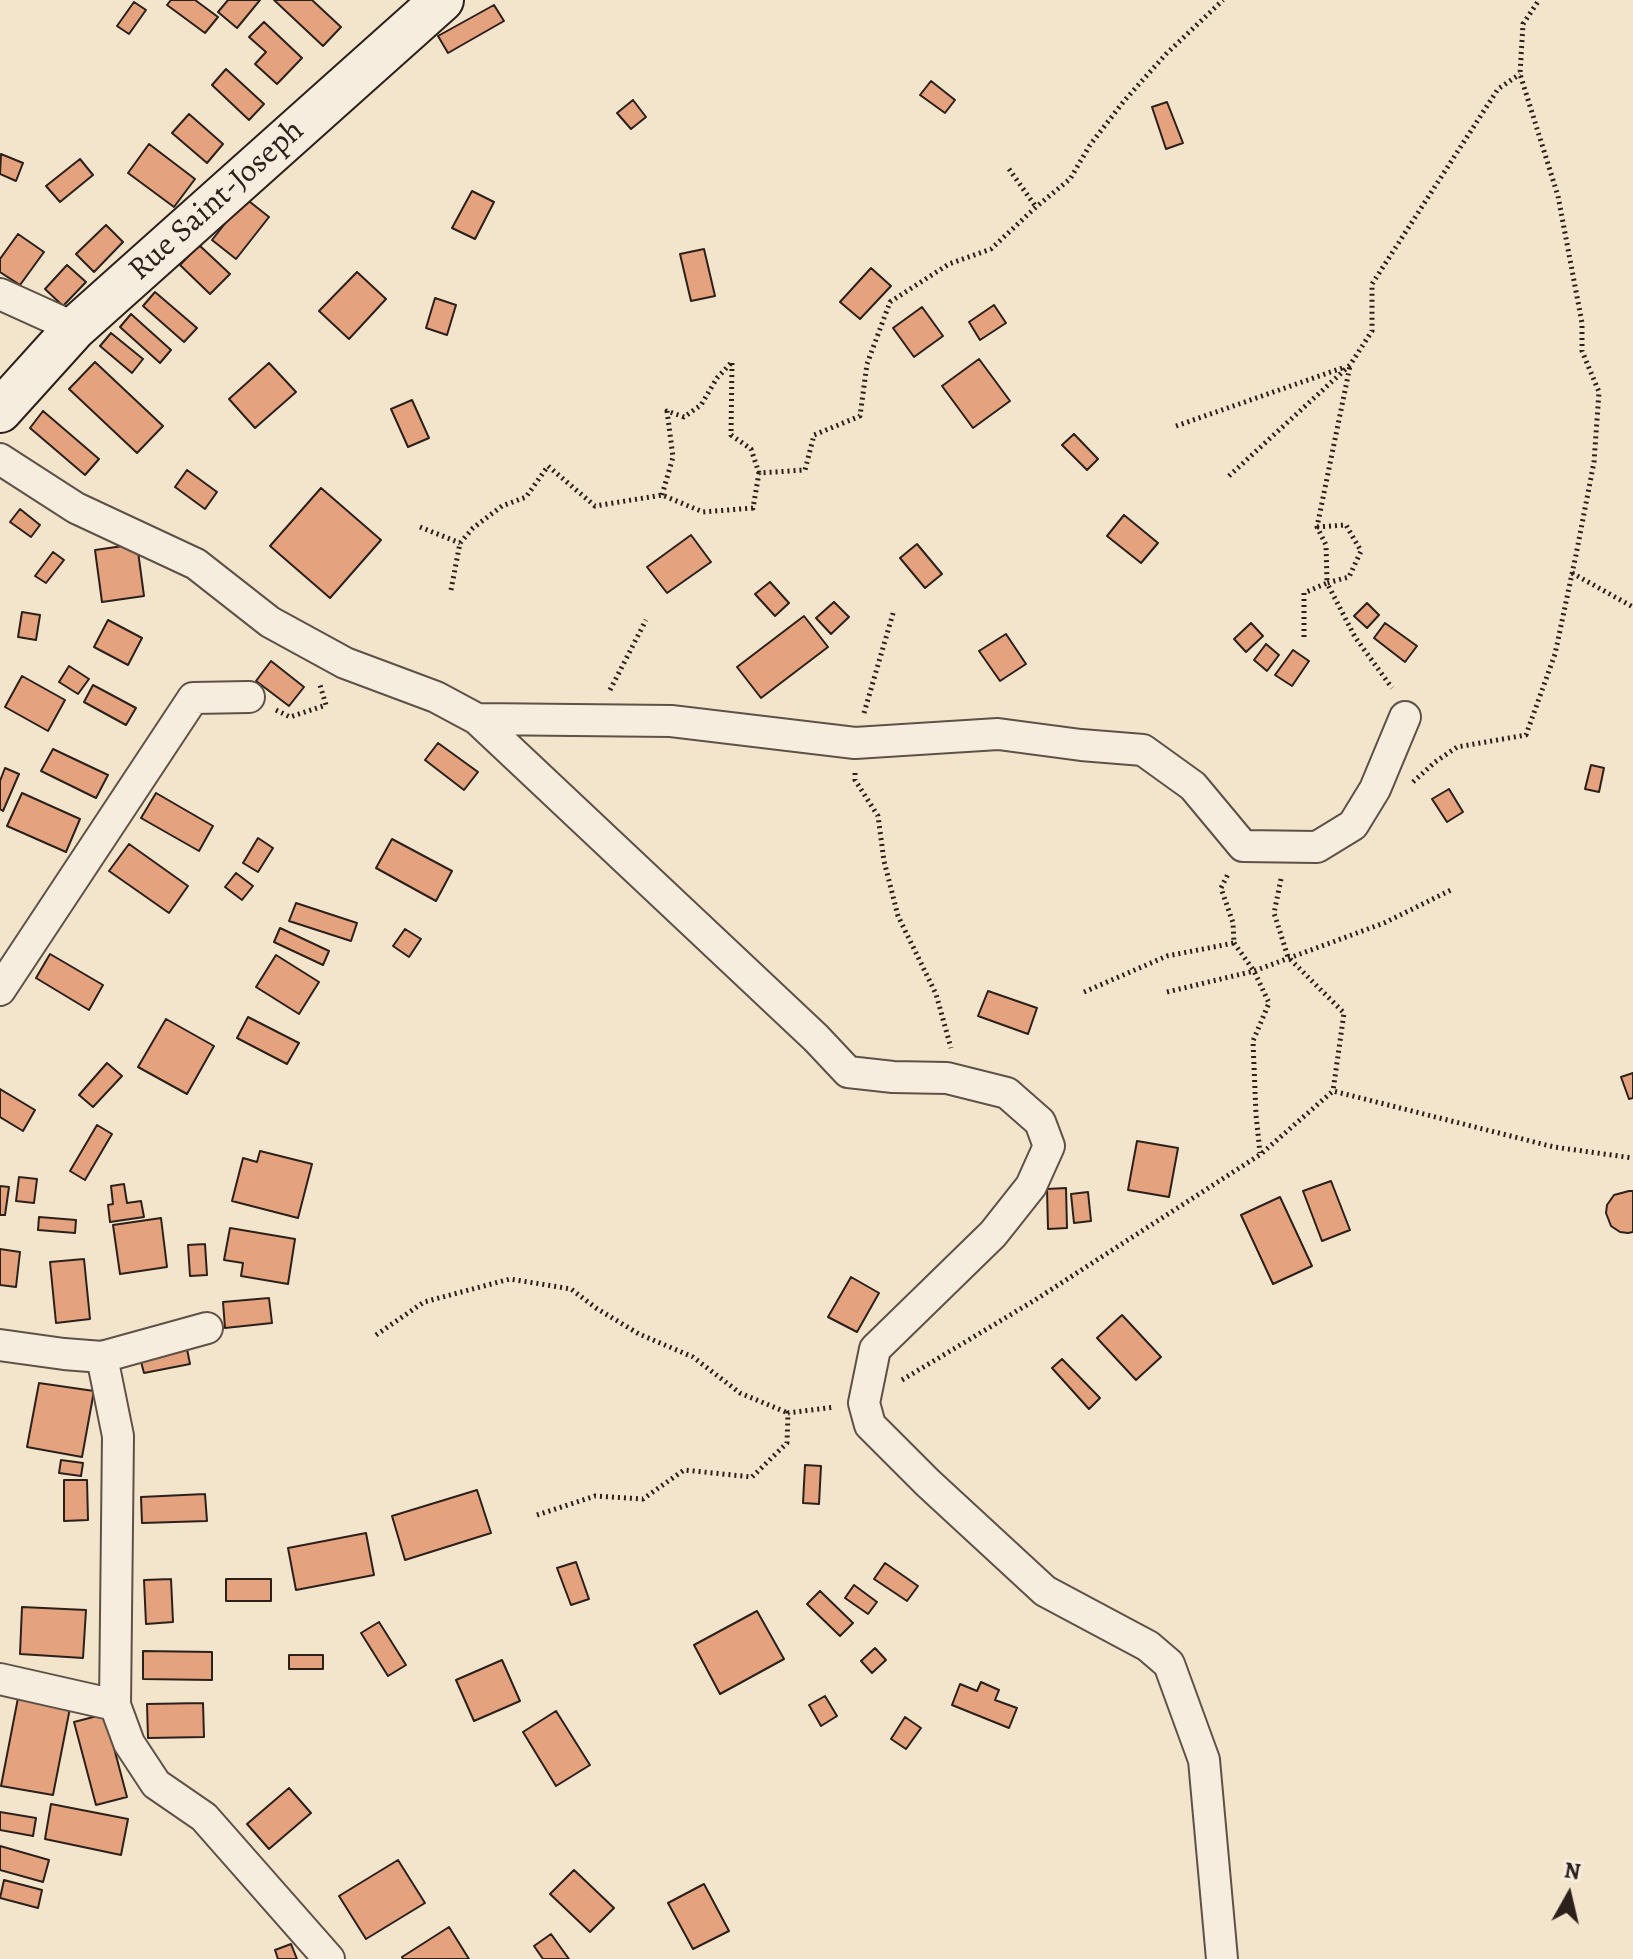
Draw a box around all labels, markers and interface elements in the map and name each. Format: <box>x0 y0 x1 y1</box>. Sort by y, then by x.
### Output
street label: Rue Saint-Joseph <box>122 112 312 290</box>
north arrow <box>1529 1855 1609 1935</box>
text: N <box>1562 1855 1582 1887</box>

